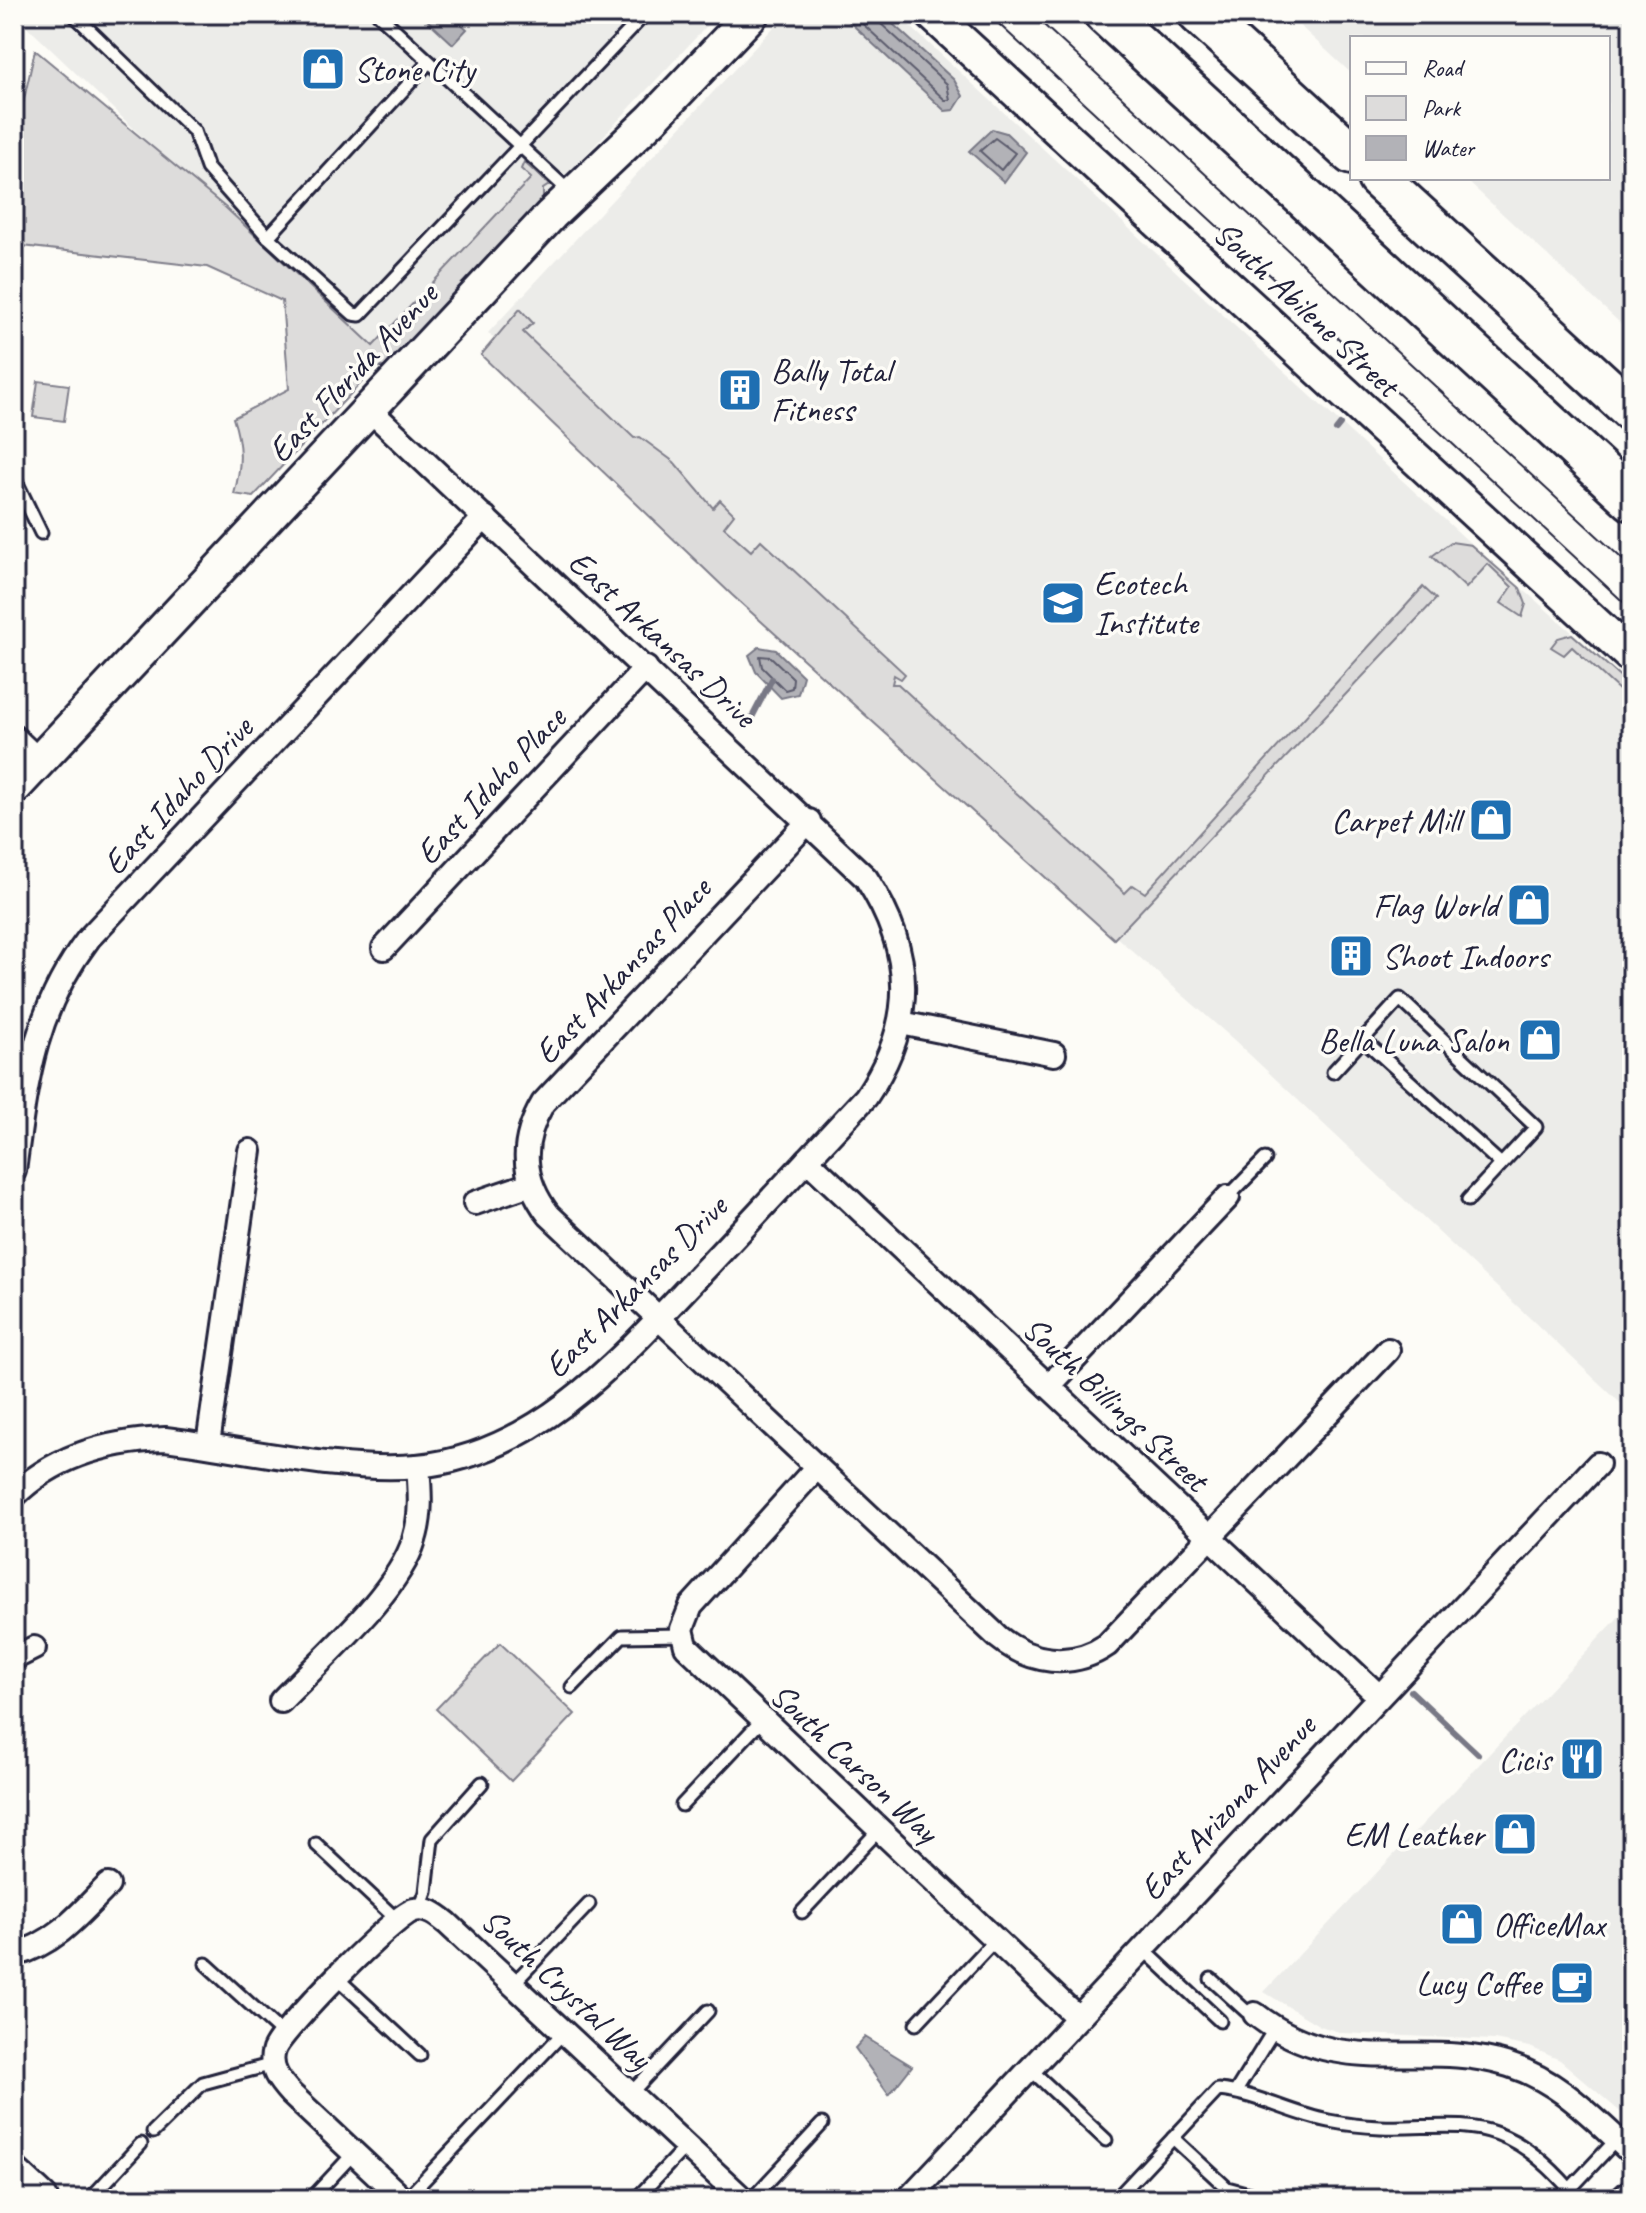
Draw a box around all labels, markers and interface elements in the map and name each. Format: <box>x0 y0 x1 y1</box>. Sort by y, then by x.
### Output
legend <box>1350 36 1610 180</box>
shop icon: Stone City <box>299 45 347 93</box>
place label: Stone City <box>354 48 477 91</box>
text: Road <box>1422 53 1466 83</box>
text: Park <box>1422 93 1462 123</box>
text: Water <box>1422 133 1477 163</box>
street label: South Abilene Street <box>1205 211 1411 408</box>
street label: East Florida Avenue <box>258 271 449 471</box>
place label: Bally Total Fitness <box>771 349 897 431</box>
building icon: Bally Total Fitness <box>716 366 764 414</box>
street label: East Arkansas Drive <box>560 540 768 738</box>
place label: Ecotech Institute <box>1094 562 1200 644</box>
school or university icon: Ecotech Institute <box>1039 579 1087 627</box>
street label: East Idaho Place <box>406 696 576 873</box>
street label: East Idaho Drive <box>93 706 263 884</box>
shop icon: Carpet Mill <box>1467 796 1515 844</box>
place label: Carpet Mill <box>1331 799 1466 842</box>
street label: East Arkansas Place <box>525 866 722 1073</box>
shop icon: Flag World <box>1505 881 1553 929</box>
place label: Flag World <box>1373 884 1504 927</box>
building icon: Shoot Indoors <box>1327 932 1375 980</box>
place label: Shoot Indoors <box>1382 935 1552 978</box>
shop icon: Bella Luna Salon <box>1516 1016 1564 1064</box>
place label: Bella Luna Salon <box>1319 1019 1510 1062</box>
street label: East Arkansas Drive <box>535 1184 738 1387</box>
street label: South Billings Street <box>1014 1307 1220 1503</box>
street label: South Carson Way <box>761 1673 950 1854</box>
street label: East Arizona Avenue <box>1130 1703 1327 1909</box>
restaurant icon: Cicis <box>1558 1735 1606 1783</box>
place label: Cicis <box>1499 1738 1553 1781</box>
shop icon: EM Leather <box>1491 1810 1539 1858</box>
place label: EM Leather <box>1344 1813 1487 1856</box>
street label: South Crystal Way <box>473 1899 663 2080</box>
shop icon: OfficeMax <box>1438 1900 1486 1948</box>
place label: OfficeMax <box>1493 1903 1607 1946</box>
cafe icon: Lucy Coffee <box>1548 1959 1596 2007</box>
place label: Lucy Coffee <box>1416 1962 1544 2005</box>

